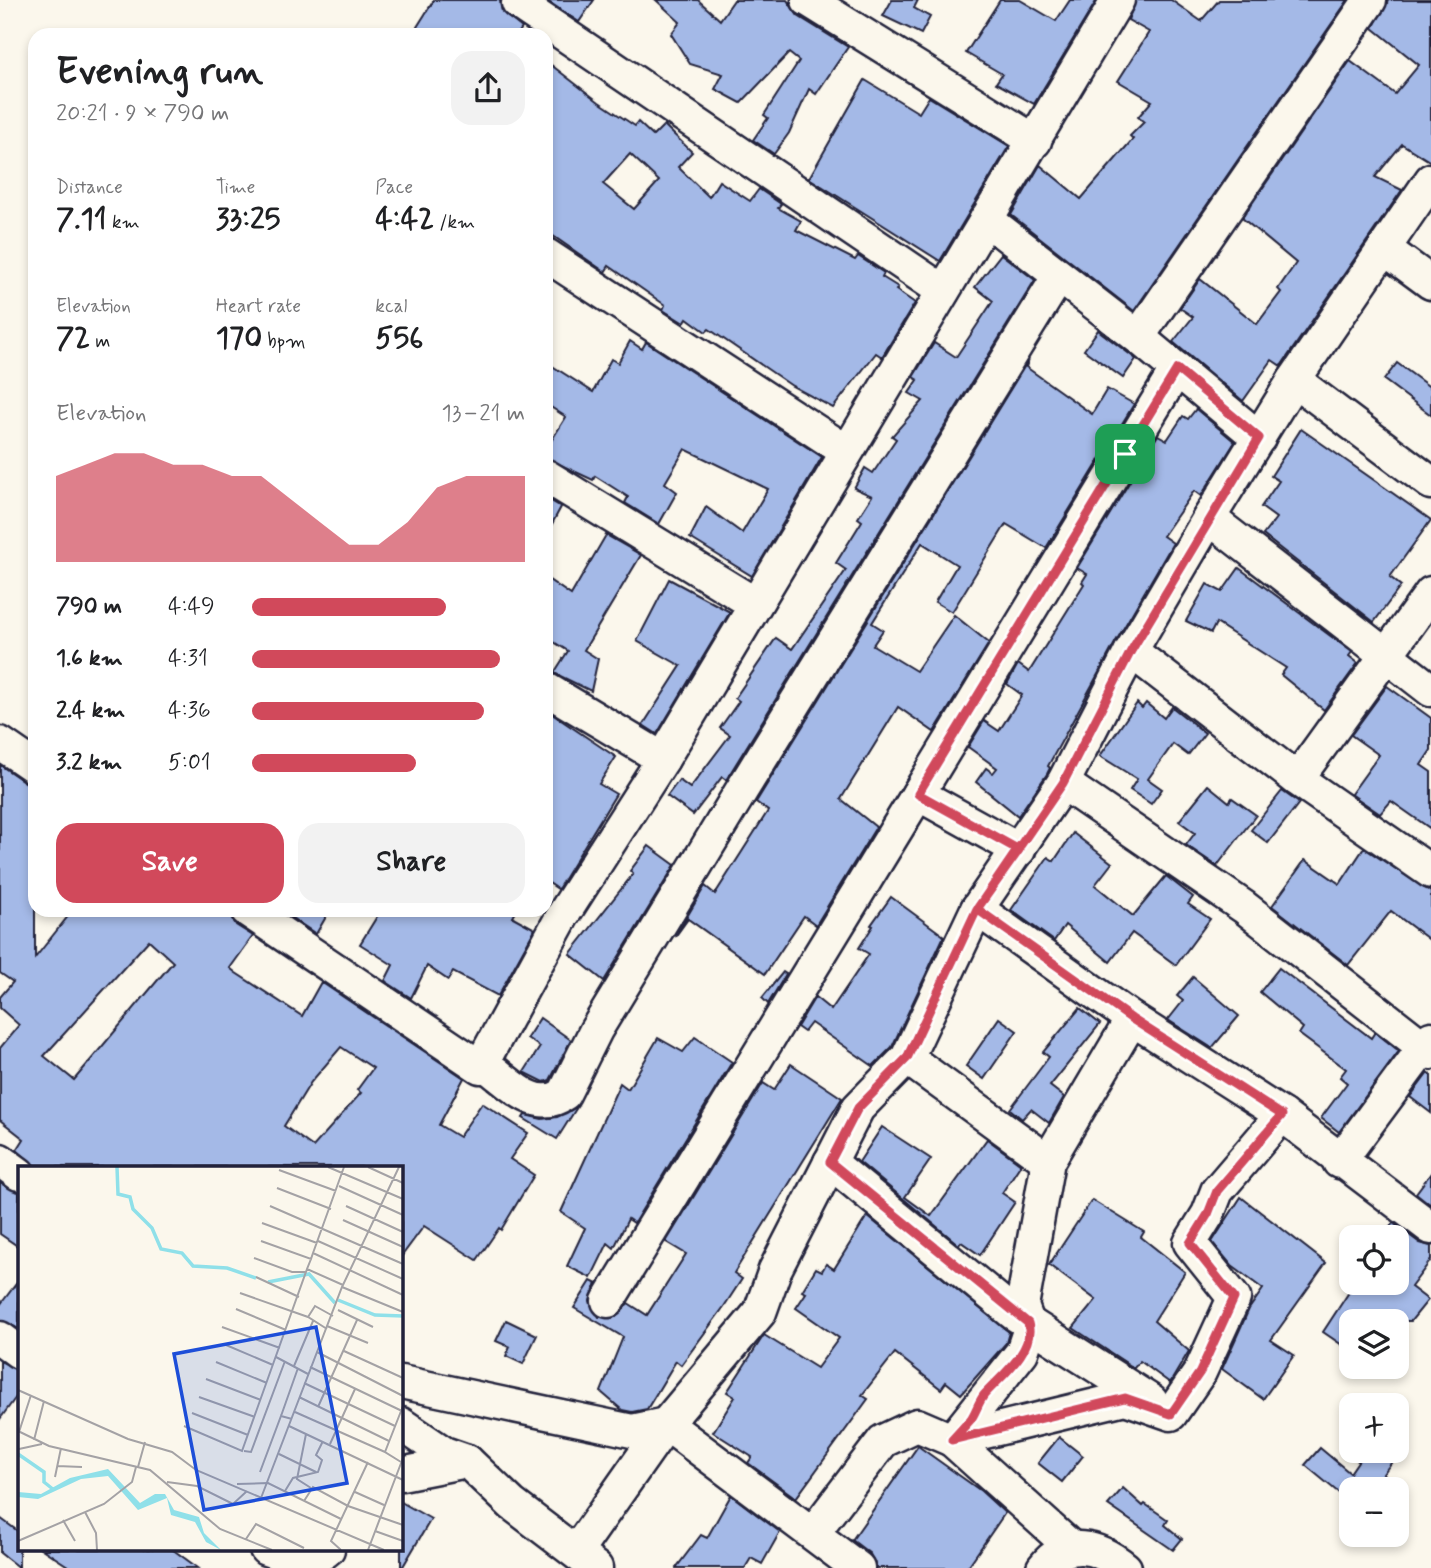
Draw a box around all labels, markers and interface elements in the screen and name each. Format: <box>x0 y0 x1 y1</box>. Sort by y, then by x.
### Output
text: Evening run <box>56 48 263 97</box>
button: share <box>451 51 525 125</box>
text: 20:21 · 9 × 790 m <box>56 99 229 129</box>
text: Distance <box>56 175 123 200</box>
text: Time <box>216 175 255 200</box>
text: Pace <box>375 175 413 200</box>
text: 7.11 <box>56 200 107 239</box>
text: 33:25 <box>216 200 281 239</box>
text: 4:42 <box>375 200 434 239</box>
text: km <box>107 210 140 235</box>
text: /km <box>434 210 475 235</box>
text: Elevation <box>56 294 131 319</box>
text: Heart rate <box>216 294 301 319</box>
text: kcal <box>375 294 407 319</box>
text: 72 <box>56 319 90 358</box>
text: 170 <box>216 319 262 358</box>
text: 556 <box>375 319 423 358</box>
text: m <box>90 329 110 354</box>
text: bpm <box>262 329 306 354</box>
text: Elevation <box>56 399 147 429</box>
text: 13–21 m <box>442 399 525 429</box>
pin <box>1095 424 1155 484</box>
icon: arrive <box>1106 435 1144 473</box>
text: 790 m <box>56 592 122 622</box>
text: 4:49 <box>168 592 215 622</box>
text: 1.6 km <box>56 644 123 674</box>
text: 4:31 <box>168 644 208 674</box>
text: 2.4 km <box>56 696 125 726</box>
text: 4:36 <box>168 696 211 726</box>
text: 3.2 km <box>56 748 122 778</box>
text: 5:01 <box>168 748 211 778</box>
button: Save <box>56 823 284 903</box>
button: Share <box>298 823 525 903</box>
inset map <box>18 1166 402 1550</box>
map controls <box>1339 1225 1409 1547</box>
button: locate <box>1339 1225 1409 1295</box>
button: layers <box>1339 1309 1409 1379</box>
button: + <box>1339 1393 1409 1463</box>
button: − <box>1339 1477 1409 1547</box>

